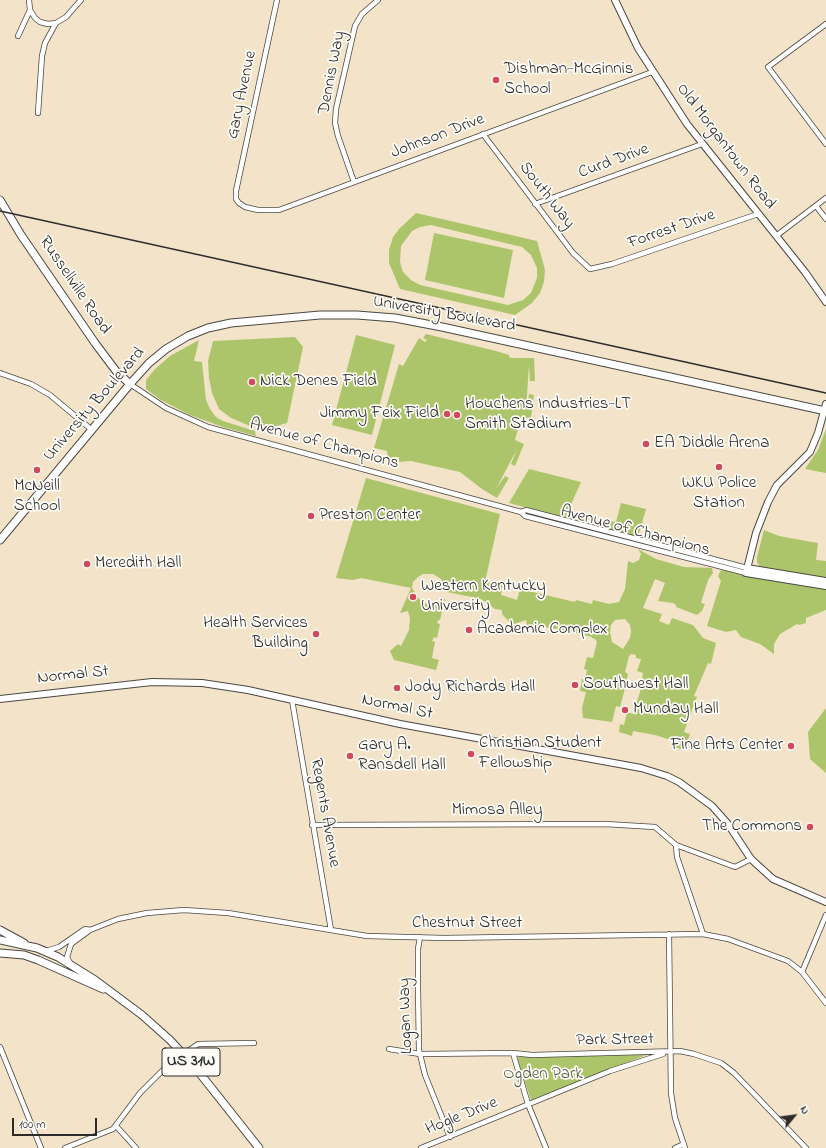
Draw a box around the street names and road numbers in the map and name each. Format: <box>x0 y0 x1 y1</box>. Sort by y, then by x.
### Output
street label: Dennis Way <box>315 30 351 116</box>
street label: Gary Avenue <box>224 49 262 141</box>
street label: Old Morgantown Road <box>671 80 779 214</box>
street label: Johnson Drive <box>388 110 488 164</box>
street label: Curd Drive <box>576 140 652 184</box>
street label: South Way <box>514 158 578 234</box>
street label: Forrest Drive <box>626 206 718 254</box>
street label: Russellville Road <box>34 233 114 339</box>
street label: University Boulevard <box>371 292 517 338</box>
street label: University Boulevard <box>40 344 150 466</box>
street label: Avenue of Champions <box>247 415 401 475</box>
street label: Avenue of Champions <box>558 502 712 562</box>
street label: Normal St <box>36 662 110 690</box>
street label: Normal St <box>360 691 434 725</box>
street label: Regents Avenue <box>304 757 344 869</box>
street label: Mimosa Alley <box>452 801 542 821</box>
street label: Chestnut Street <box>412 914 522 934</box>
street label: Logan Way <box>395 977 419 1055</box>
street label: Park Street <box>576 1030 654 1052</box>
road number: US 31W <box>162 1048 220 1076</box>
street label: Hogle Drive <box>423 1093 501 1141</box>

